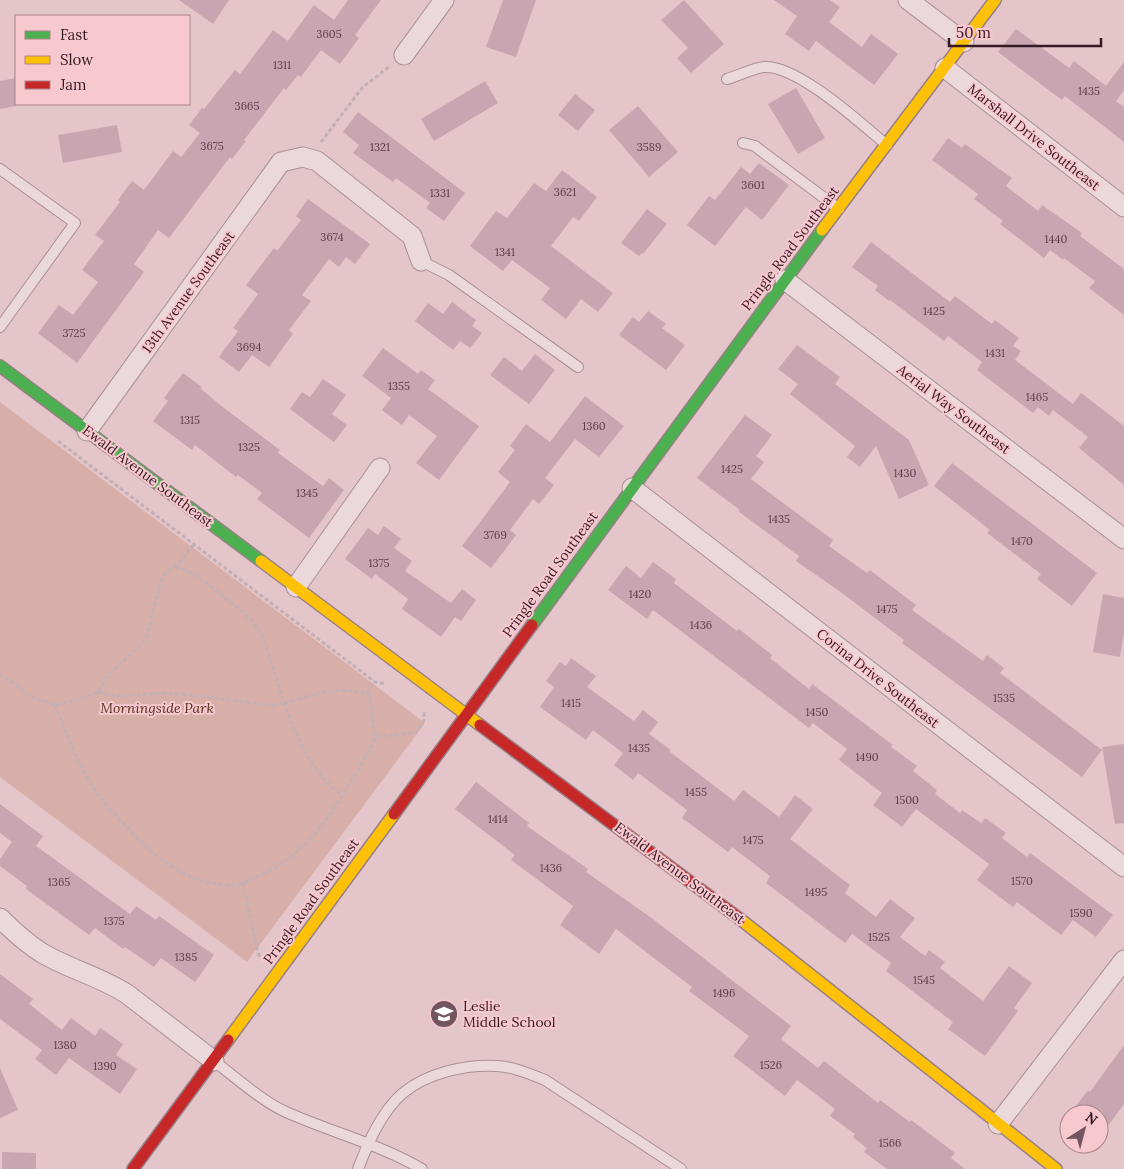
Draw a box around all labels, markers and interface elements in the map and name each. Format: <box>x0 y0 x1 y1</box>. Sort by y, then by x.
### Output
legend <box>15 15 190 105</box>
scale bar <box>949 15 1102 47</box>
text: 50 m <box>956 23 991 42</box>
text: Fast <box>60 25 88 44</box>
house number: 3605 <box>316 27 342 41</box>
text: Slow <box>60 50 93 69</box>
house number: 1311 <box>273 58 291 72</box>
text: Jam <box>59 75 87 94</box>
street label: Marshall Drive Southeast <box>964 80 1104 195</box>
house number: 1435 <box>1078 84 1100 98</box>
house number: 3665 <box>235 99 259 113</box>
house number: 3675 <box>200 139 224 153</box>
house number: 1321 <box>370 140 390 154</box>
house number: 3589 <box>637 140 661 154</box>
house number: 3601 <box>741 178 765 192</box>
street label: Pringle Road Southeast <box>737 182 843 314</box>
house number: 3621 <box>554 185 576 199</box>
house number: 1331 <box>430 186 450 200</box>
street label: 13th Avenue Southeast <box>138 227 239 357</box>
house number: 3674 <box>320 230 344 244</box>
house number: 1440 <box>1045 232 1068 246</box>
house number: 1341 <box>495 245 515 259</box>
house number: 1425 <box>923 304 945 318</box>
house number: 3725 <box>63 326 85 340</box>
house number: 3694 <box>237 340 261 354</box>
house number: 1431 <box>985 346 1005 360</box>
street label: Aerial Way Southeast <box>893 360 1015 458</box>
house number: 1355 <box>388 379 410 393</box>
house number: 1465 <box>1026 390 1048 404</box>
house number: 1315 <box>180 413 200 427</box>
house number: 1360 <box>582 419 606 433</box>
street label: Ewald Avenue Southeast <box>79 421 217 531</box>
house number: 1325 <box>238 440 260 454</box>
house number: 1425 <box>721 462 743 476</box>
house number: 1430 <box>894 466 917 480</box>
house number: 1345 <box>296 486 318 500</box>
street label: Pringle Road Southeast <box>498 507 602 640</box>
house number: 1435 <box>768 512 790 526</box>
house number: 3769 <box>483 528 507 542</box>
house number: 1470 <box>1011 534 1033 548</box>
house number: 1375 <box>369 556 389 570</box>
house number: 1420 <box>629 587 652 601</box>
house number: 1475 <box>876 602 898 616</box>
house number: 1436 <box>690 618 712 632</box>
street label: Corina Drive Southeast <box>813 624 944 732</box>
house number: 1535 <box>993 691 1015 705</box>
house number: 1415 <box>561 696 581 710</box>
park label: Morningside Park <box>100 699 214 717</box>
house number: 1450 <box>806 705 829 719</box>
house number: 1435 <box>628 741 650 755</box>
house number: 1490 <box>855 750 879 764</box>
house number: 1455 <box>685 785 707 799</box>
house number: 1500 <box>895 793 919 807</box>
house number: 1414 <box>488 812 508 826</box>
street label: Ewald Avenue Southeast <box>611 818 749 928</box>
house number: 1475 <box>742 833 764 847</box>
street label: Pringle Road Southeast <box>259 834 363 967</box>
house number: 1436 <box>540 861 562 875</box>
house number: 1570 <box>1011 874 1033 888</box>
house number: 1365 <box>48 875 70 889</box>
house number: 1495 <box>805 885 827 899</box>
house number: 1590 <box>1069 906 1093 920</box>
house number: 1375 <box>104 914 124 928</box>
house number: 1525 <box>868 930 890 944</box>
house number: 1385 <box>175 950 197 964</box>
house number: 1545 <box>913 973 935 987</box>
house number: 1496 <box>713 986 735 1000</box>
place label: Leslie Middle School <box>463 997 556 1031</box>
school or university icon: Leslie Middle School <box>429 999 459 1029</box>
house number: 1380 <box>53 1038 77 1052</box>
house number: 1526 <box>760 1058 782 1072</box>
house number: 1390 <box>93 1059 117 1073</box>
north arrow <box>1059 1104 1109 1154</box>
text: N <box>1082 1108 1101 1129</box>
house number: 1566 <box>879 1136 901 1150</box>

